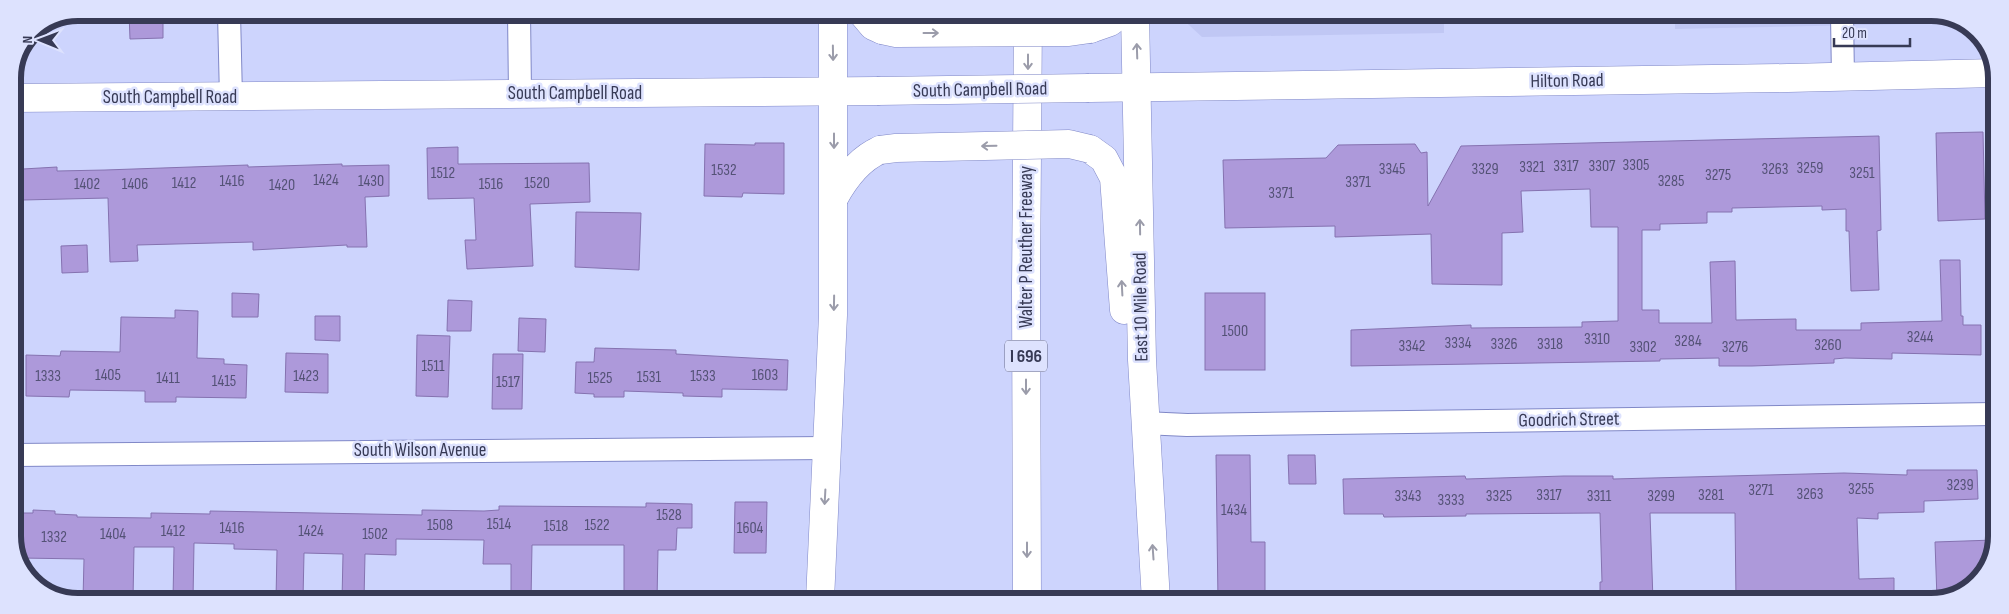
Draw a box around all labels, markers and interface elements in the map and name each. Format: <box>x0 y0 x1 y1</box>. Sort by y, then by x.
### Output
north arrow <box>15 15 65 65</box>
scale bar <box>1834 15 1910 47</box>
text: 20 m <box>1842 24 1867 43</box>
one-way arrow <box>922 28 938 38</box>
text: N <box>19 36 36 44</box>
one-way arrow <box>1132 43 1142 59</box>
one-way arrow <box>829 44 838 60</box>
one-way arrow <box>1023 54 1033 70</box>
street label: Hilton Road <box>1530 69 1604 93</box>
street label: South Campbell Road <box>913 77 1047 103</box>
street label: South Campbell Road <box>508 82 642 105</box>
street label: South Campbell Road <box>103 86 237 109</box>
one-way arrow <box>829 132 839 148</box>
one-way arrow <box>981 141 998 151</box>
house number: 3305 <box>1623 156 1649 175</box>
house number: 3317 <box>1553 157 1579 176</box>
house number: 3307 <box>1589 157 1616 176</box>
house number: 3321 <box>1519 158 1545 177</box>
house number: 3259 <box>1797 159 1823 178</box>
house number: 3345 <box>1379 160 1405 179</box>
house number: 3329 <box>1471 160 1499 179</box>
house number: 3263 <box>1761 160 1789 179</box>
house number: 1532 <box>711 161 737 180</box>
house number: 1512 <box>431 164 455 183</box>
house number: 3251 <box>1849 164 1875 183</box>
street label: Walter P Reuther Freeway <box>1015 165 1038 328</box>
house number: 3275 <box>1705 166 1731 185</box>
house number: 1424 <box>313 171 339 190</box>
house number: 1416 <box>220 172 244 191</box>
house number: 1430 <box>358 172 384 191</box>
house number: 3285 <box>1658 172 1684 191</box>
house number: 3371 <box>1345 173 1371 192</box>
house number: 1412 <box>172 174 196 193</box>
house number: 1520 <box>524 174 550 193</box>
house number: 1402 <box>74 175 100 194</box>
house number: 1406 <box>122 175 148 194</box>
house number: 1516 <box>479 175 503 194</box>
house number: 1420 <box>269 176 295 195</box>
house number: 3371 <box>1268 184 1294 203</box>
one-way arrow <box>1135 219 1145 236</box>
street label: East 10 Mile Road <box>1129 252 1153 362</box>
one-way arrow <box>1117 281 1126 297</box>
one-way arrow <box>829 295 838 311</box>
house number: 1500 <box>1222 322 1248 341</box>
house number: 3244 <box>1907 328 1934 347</box>
house number: 3310 <box>1584 330 1610 349</box>
house number: 3284 <box>1674 332 1702 351</box>
house number: 3334 <box>1445 334 1472 353</box>
house number: 3326 <box>1490 335 1518 354</box>
house number: 3318 <box>1537 335 1563 354</box>
house number: 3260 <box>1814 336 1842 355</box>
house number: 3342 <box>1399 337 1425 356</box>
house number: 3302 <box>1629 338 1657 357</box>
house number: 3276 <box>1722 338 1748 357</box>
road number: I 696 <box>1005 341 1047 372</box>
house number: 1511 <box>421 357 445 376</box>
house number: 1405 <box>95 366 121 385</box>
house number: 1603 <box>752 366 778 385</box>
house number: 1333 <box>35 367 61 386</box>
house number: 1423 <box>293 367 319 386</box>
house number: 1533 <box>690 367 716 386</box>
house number: 1531 <box>637 368 662 387</box>
house number: 1411 <box>156 369 180 388</box>
house number: 1525 <box>587 369 613 388</box>
house number: 1415 <box>212 372 236 391</box>
house number: 1517 <box>496 373 521 392</box>
one-way arrow <box>1021 378 1031 395</box>
street label: Goodrich Street <box>1518 408 1620 432</box>
street label: South Wilson Avenue <box>354 439 486 462</box>
house number: 3239 <box>1946 476 1974 495</box>
house number: 3255 <box>1848 480 1874 499</box>
house number: 3271 <box>1748 481 1774 500</box>
house number: 3263 <box>1796 485 1824 504</box>
house number: 3317 <box>1536 486 1562 505</box>
house number: 3281 <box>1698 486 1724 505</box>
house number: 3343 <box>1395 487 1421 506</box>
house number: 3325 <box>1486 487 1512 506</box>
house number: 3311 <box>1587 487 1612 506</box>
house number: 3299 <box>1647 487 1675 506</box>
one-way arrow <box>821 489 830 505</box>
house number: 3333 <box>1438 491 1464 510</box>
house number: 1434 <box>1221 501 1247 520</box>
house number: 1528 <box>656 506 682 525</box>
house number: 1514 <box>487 515 511 534</box>
house number: 1508 <box>427 516 453 535</box>
house number: 1522 <box>584 516 610 535</box>
house number: 1518 <box>544 517 568 536</box>
house number: 1416 <box>220 519 244 538</box>
house number: 1604 <box>737 519 764 538</box>
house number: 1412 <box>161 522 185 541</box>
house number: 1424 <box>298 522 324 541</box>
house number: 1404 <box>100 525 126 544</box>
house number: 1502 <box>362 525 388 544</box>
house number: 1332 <box>41 528 67 547</box>
one-way arrow <box>1022 541 1032 557</box>
one-way arrow <box>1148 544 1158 560</box>

